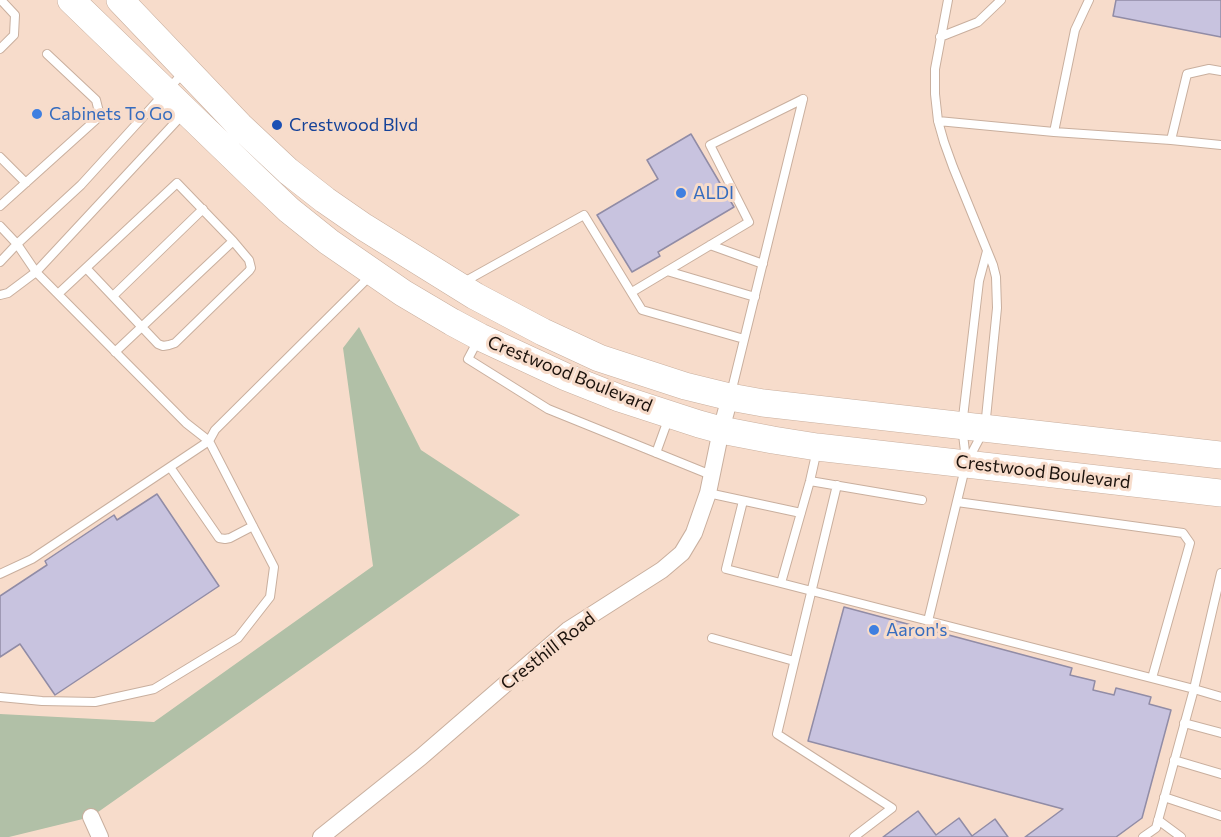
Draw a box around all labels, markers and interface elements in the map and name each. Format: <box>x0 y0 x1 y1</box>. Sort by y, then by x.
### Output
place label: Cabinets To Go <box>49 103 173 125</box>
marker: Cabinets To Go <box>30 107 44 121</box>
place label: Crestwood Blvd <box>289 114 418 136</box>
marker: Crestwood Blvd <box>270 118 284 132</box>
place label: ALDI <box>693 182 734 204</box>
marker: ALDI <box>674 186 688 200</box>
street label: Crestwood Boulevard <box>485 331 655 417</box>
street label: Crestwood Boulevard <box>955 451 1131 493</box>
street label: Cresthill Road <box>497 607 599 695</box>
place label: Aaron's <box>886 619 947 641</box>
marker: Aaron's <box>867 623 881 637</box>

